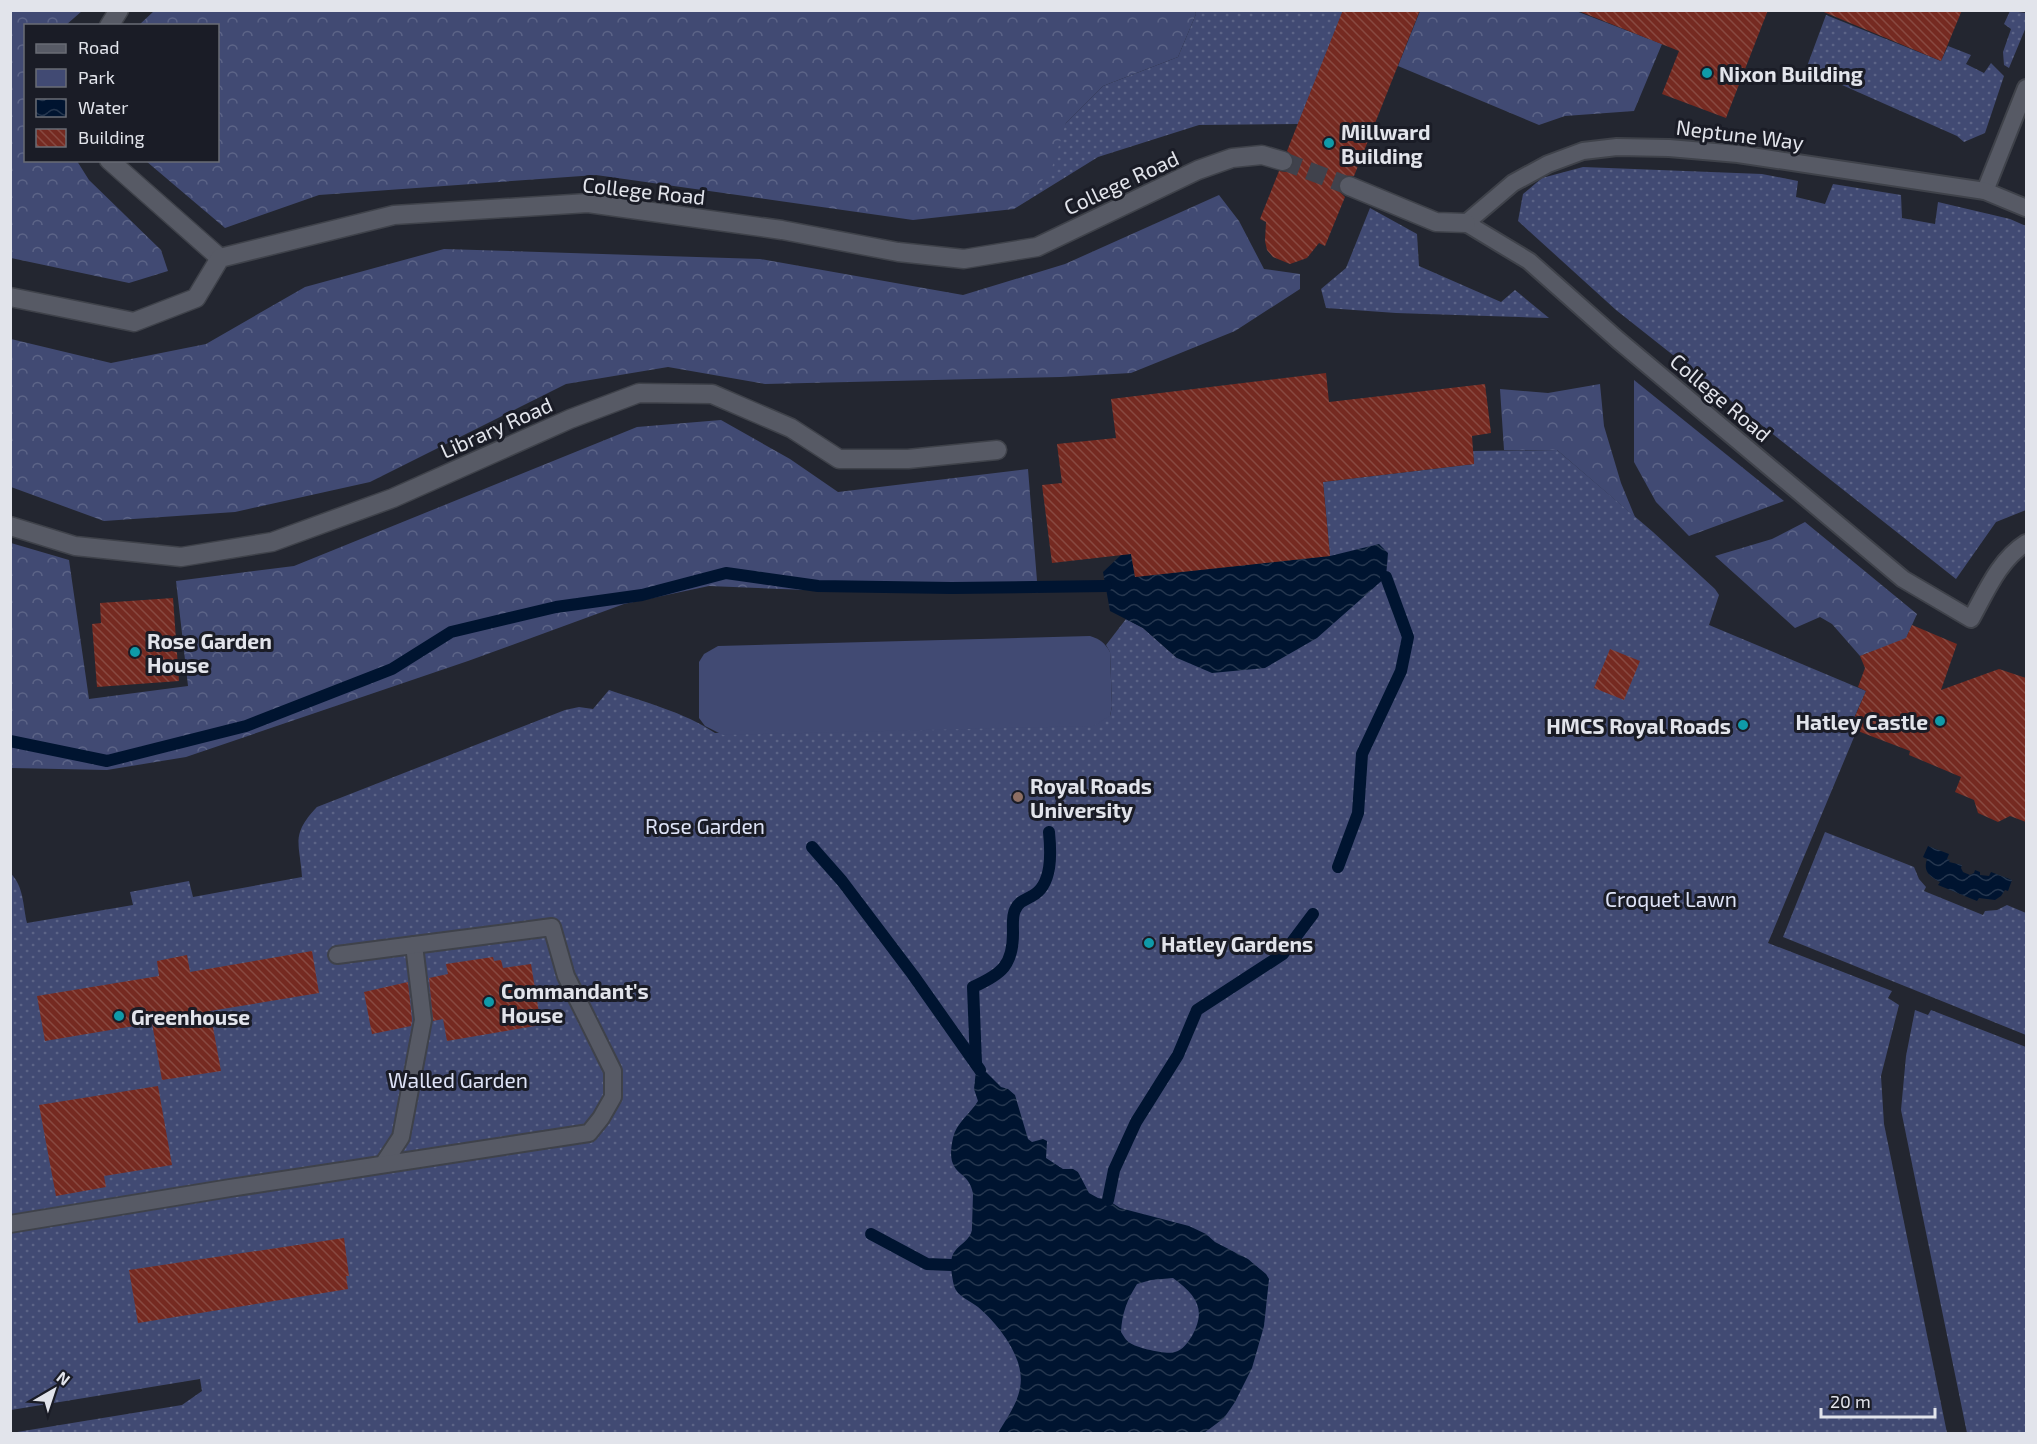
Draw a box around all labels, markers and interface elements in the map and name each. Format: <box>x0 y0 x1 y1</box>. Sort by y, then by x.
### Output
legend <box>24 24 219 162</box>
text: Road <box>78 36 119 58</box>
place label: Nixon Building <box>1719 61 1863 86</box>
text: Park <box>78 66 115 88</box>
marker: Nixon Building <box>1700 66 1714 80</box>
text: Water <box>78 96 128 118</box>
street label: Neptune Way <box>1675 114 1805 154</box>
place label: Millward Building <box>1341 119 1431 168</box>
text: Building <box>78 126 145 148</box>
marker: Millward Building <box>1322 136 1336 150</box>
street label: College Road <box>1060 145 1182 219</box>
street label: College Road <box>581 171 707 209</box>
street label: College Road <box>1666 348 1776 446</box>
street label: Library Road <box>436 391 556 463</box>
place label: Rose Garden House <box>147 628 272 677</box>
marker: Rose Garden House <box>128 645 142 659</box>
place label: Hatley Castle <box>1796 709 1928 735</box>
place label: HMCS Royal Roads <box>1546 713 1731 739</box>
marker: Hatley Castle <box>1933 714 1947 728</box>
marker: HMCS Royal Roads <box>1736 718 1750 732</box>
place label: Royal Roads University <box>1030 773 1152 823</box>
marker: Royal Roads University <box>1011 790 1025 804</box>
park label: Rose Garden <box>645 813 765 838</box>
park label: Croquet Lawn <box>1605 886 1737 911</box>
place label: Hatley Gardens <box>1161 931 1313 957</box>
marker: Hatley Gardens <box>1142 936 1156 950</box>
place label: Commandant's House <box>501 978 649 1027</box>
marker: Commandant's House <box>482 995 496 1009</box>
place label: Greenhouse <box>131 1004 250 1029</box>
marker: Greenhouse <box>112 1009 126 1023</box>
park label: Walled Garden <box>388 1067 528 1092</box>
north arrow <box>24 1360 84 1420</box>
text: N <box>53 1367 74 1389</box>
scale bar <box>1821 1381 1935 1419</box>
text: 20 m <box>1830 1390 1871 1412</box>

